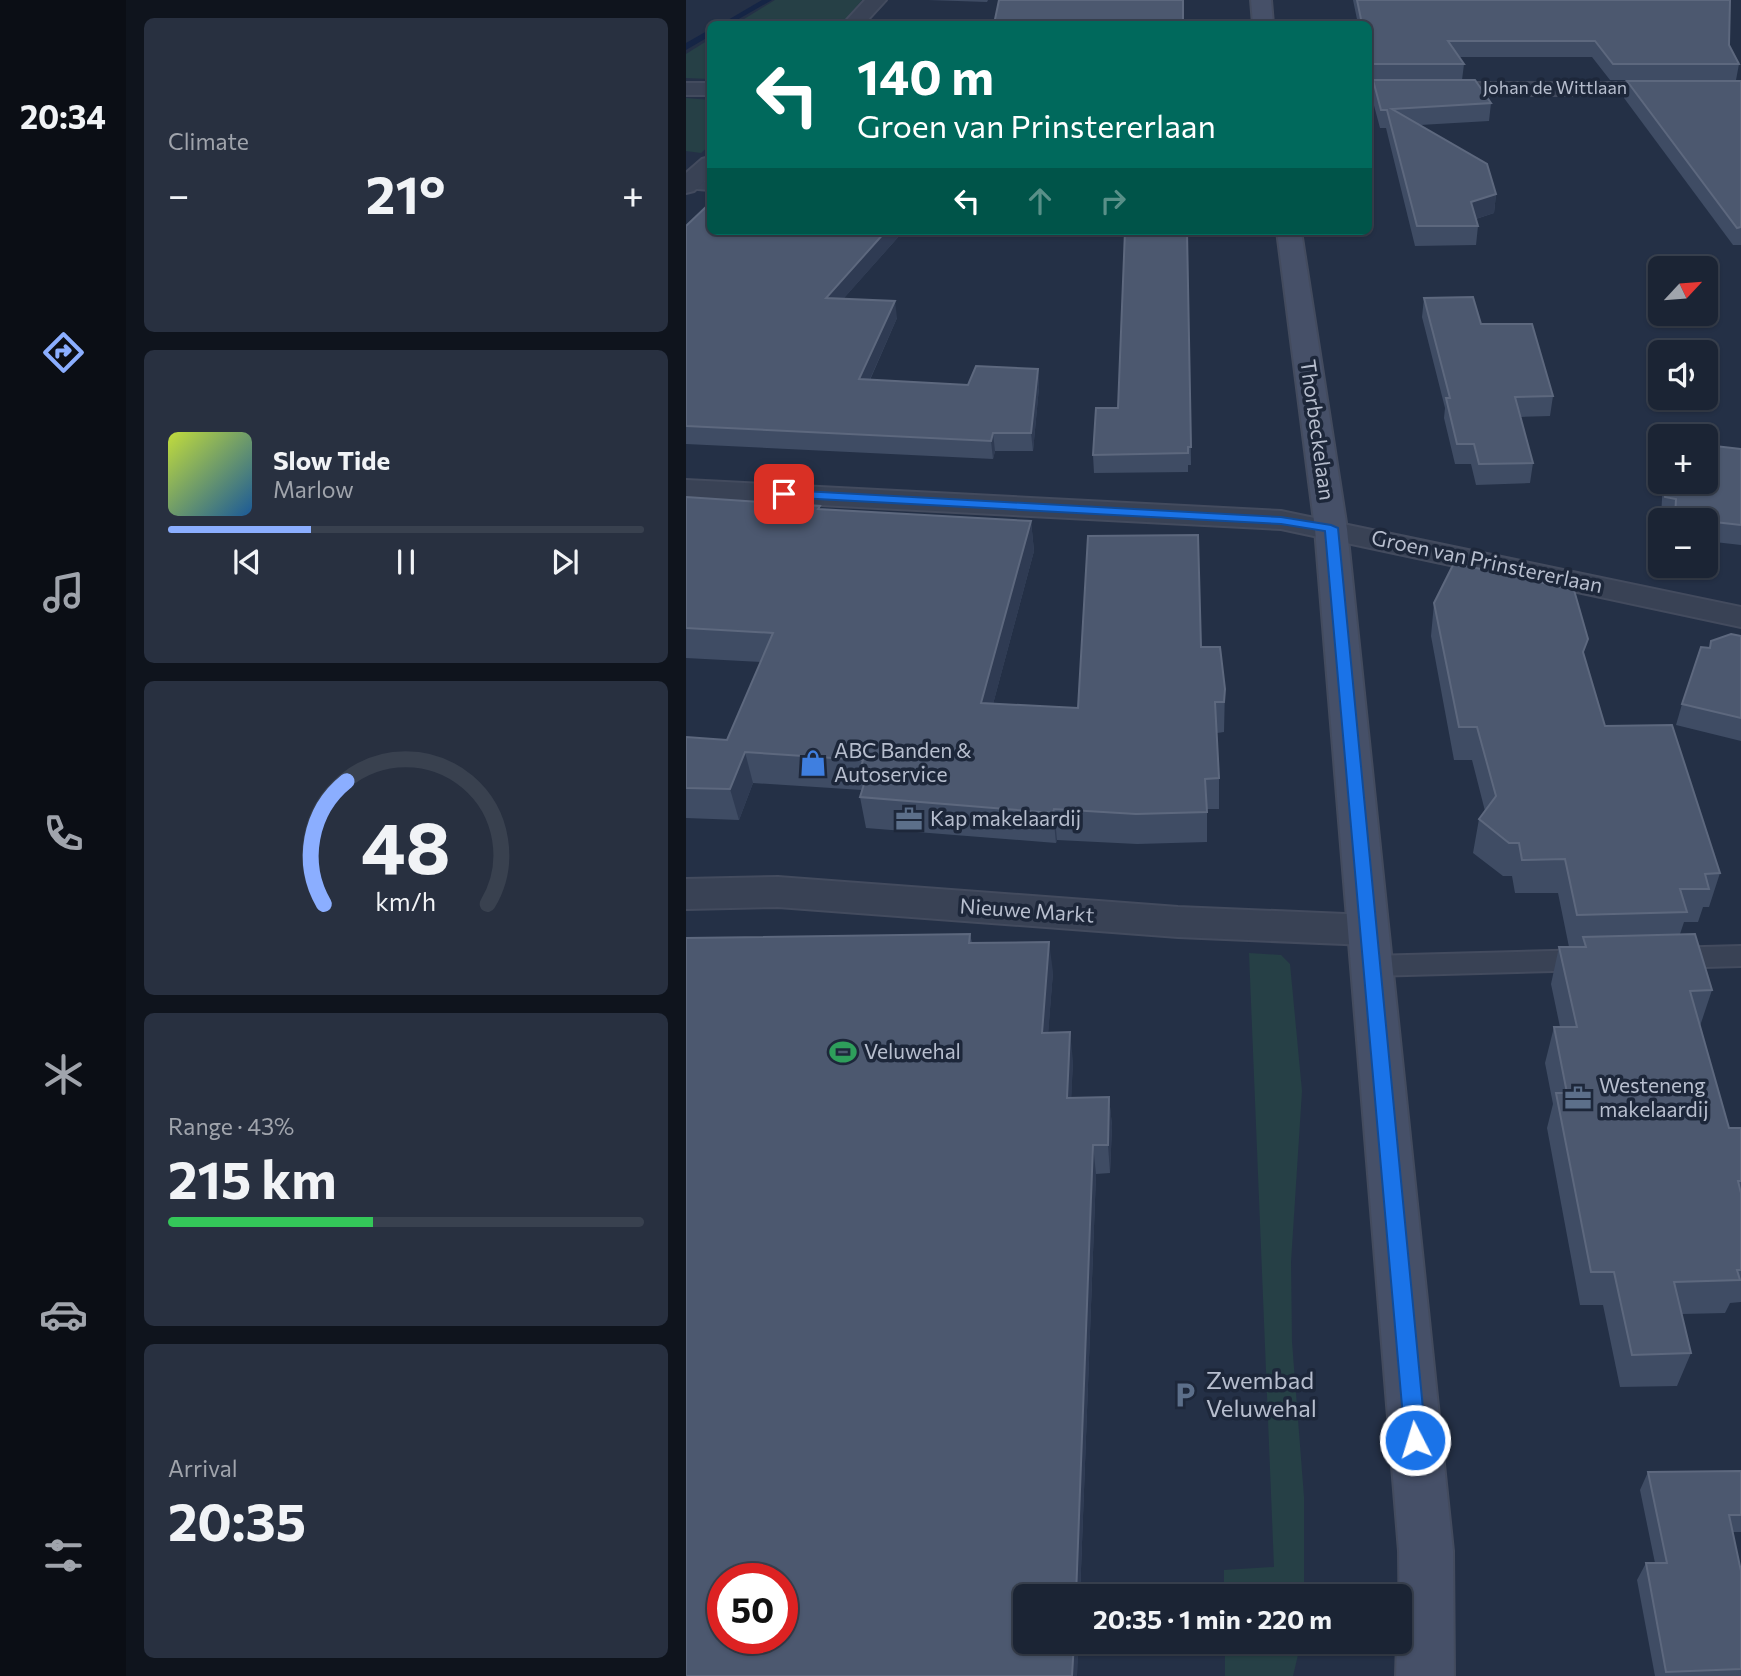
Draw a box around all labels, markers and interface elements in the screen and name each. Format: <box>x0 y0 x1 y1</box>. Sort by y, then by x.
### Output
text: 140 m <box>857 45 994 105</box>
icon: left <box>742 49 833 140</box>
street label: Johan de Wittlaan <box>1483 76 1627 98</box>
text: 20:34 <box>20 96 106 136</box>
text: Groen van Prinstererlaan <box>857 105 1216 145</box>
text: Climate <box>168 127 249 155</box>
text: 21° <box>366 161 445 225</box>
text: − <box>168 170 190 217</box>
text: + <box>622 170 644 217</box>
icon: left <box>948 182 986 220</box>
icon: ahead <box>1021 182 1059 220</box>
icon: right <box>1094 182 1132 220</box>
north arrow <box>1648 256 1718 326</box>
map controls <box>1648 256 1718 578</box>
icon: directions <box>39 328 88 377</box>
button: sound <box>1648 340 1718 410</box>
street label: Thorbeckelaan <box>1296 358 1341 502</box>
button: + <box>1648 424 1718 494</box>
text: Slow Tide <box>273 444 390 475</box>
pin <box>754 464 814 524</box>
text: Marlow <box>273 475 354 503</box>
icon: arrive <box>765 475 803 513</box>
button: − <box>1648 508 1718 578</box>
street label: Groen van Prinstererlaan <box>1370 524 1605 597</box>
icon: previous <box>228 543 266 581</box>
icon: pause <box>387 543 425 581</box>
icon: next <box>546 543 584 581</box>
icon: music <box>39 568 88 617</box>
place label: ABC Banden & Autoservice <box>834 737 972 786</box>
shop icon: ABC Banden & Autoservice <box>798 748 828 778</box>
text: 48 <box>361 800 451 889</box>
office icon: Kap makelaardij <box>894 804 924 834</box>
place label: Kap makelaardij <box>930 805 1081 830</box>
icon: phone <box>39 809 88 858</box>
text: km/h <box>376 886 436 916</box>
street label: Nieuwe Markt <box>959 892 1095 927</box>
sports icon: Veluwehal <box>828 1037 858 1067</box>
place label: Veluwehal <box>864 1038 961 1063</box>
icon: climate <box>39 1050 88 1099</box>
place label: Westeneng makelaardij <box>1599 1072 1709 1121</box>
office icon: Westeneng makelaardij <box>1563 1083 1593 1113</box>
text: Range · 43% <box>168 1112 294 1140</box>
text: 215 km <box>168 1146 337 1210</box>
icon: car <box>39 1290 88 1339</box>
place label: Zwembad Veluwehal <box>1206 1365 1317 1422</box>
parking icon: Zwembad Veluwehal <box>1170 1380 1200 1410</box>
position arrow <box>1378 1403 1452 1477</box>
text: Arrival <box>168 1454 238 1482</box>
text: 20:35 <box>168 1488 306 1552</box>
icon: filters <box>39 1531 88 1580</box>
speed limit sign: 50 <box>707 1563 798 1654</box>
text: 20:35 · 1 min · 220 m <box>1093 1603 1332 1634</box>

